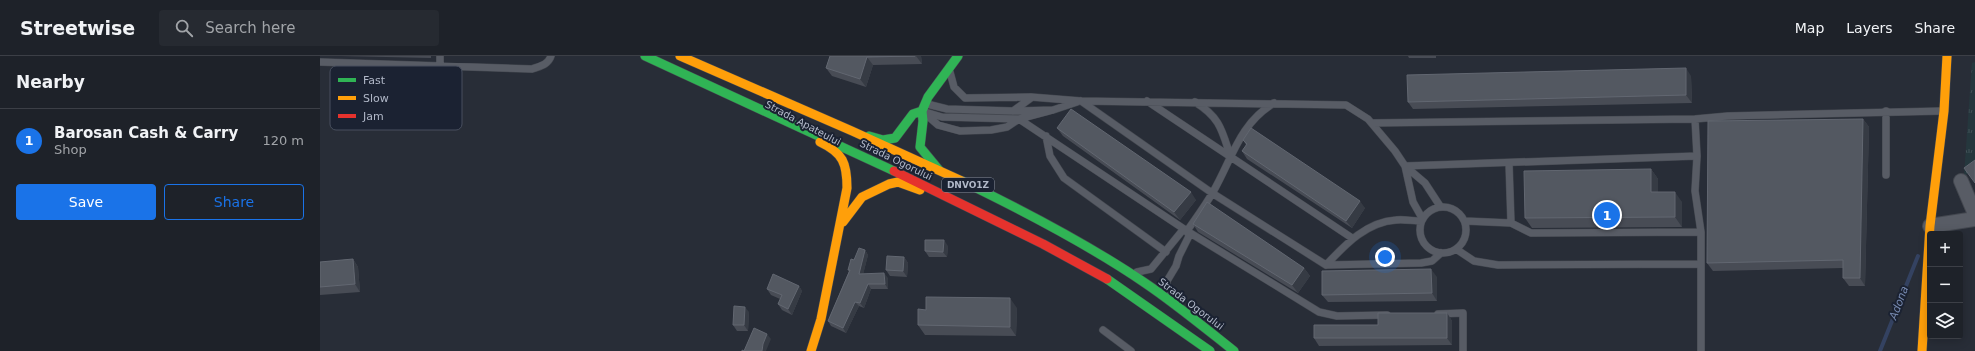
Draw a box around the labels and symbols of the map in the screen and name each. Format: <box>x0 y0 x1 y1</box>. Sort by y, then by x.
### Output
legend <box>330 66 462 130</box>
text: Fast <box>363 74 386 87</box>
text: Slow <box>363 92 389 105</box>
street label: Strada Apateului <box>763 98 843 148</box>
text: Jam <box>362 110 384 123</box>
street label: Strada Ogorului <box>858 138 934 182</box>
road number: DNVO1Z <box>942 178 994 192</box>
pin: 1 <box>1594 200 1620 230</box>
your location <box>1375 247 1395 267</box>
street label: Strada Ogorului <box>1156 276 1226 332</box>
water label: Adona <box>1886 284 1911 323</box>

